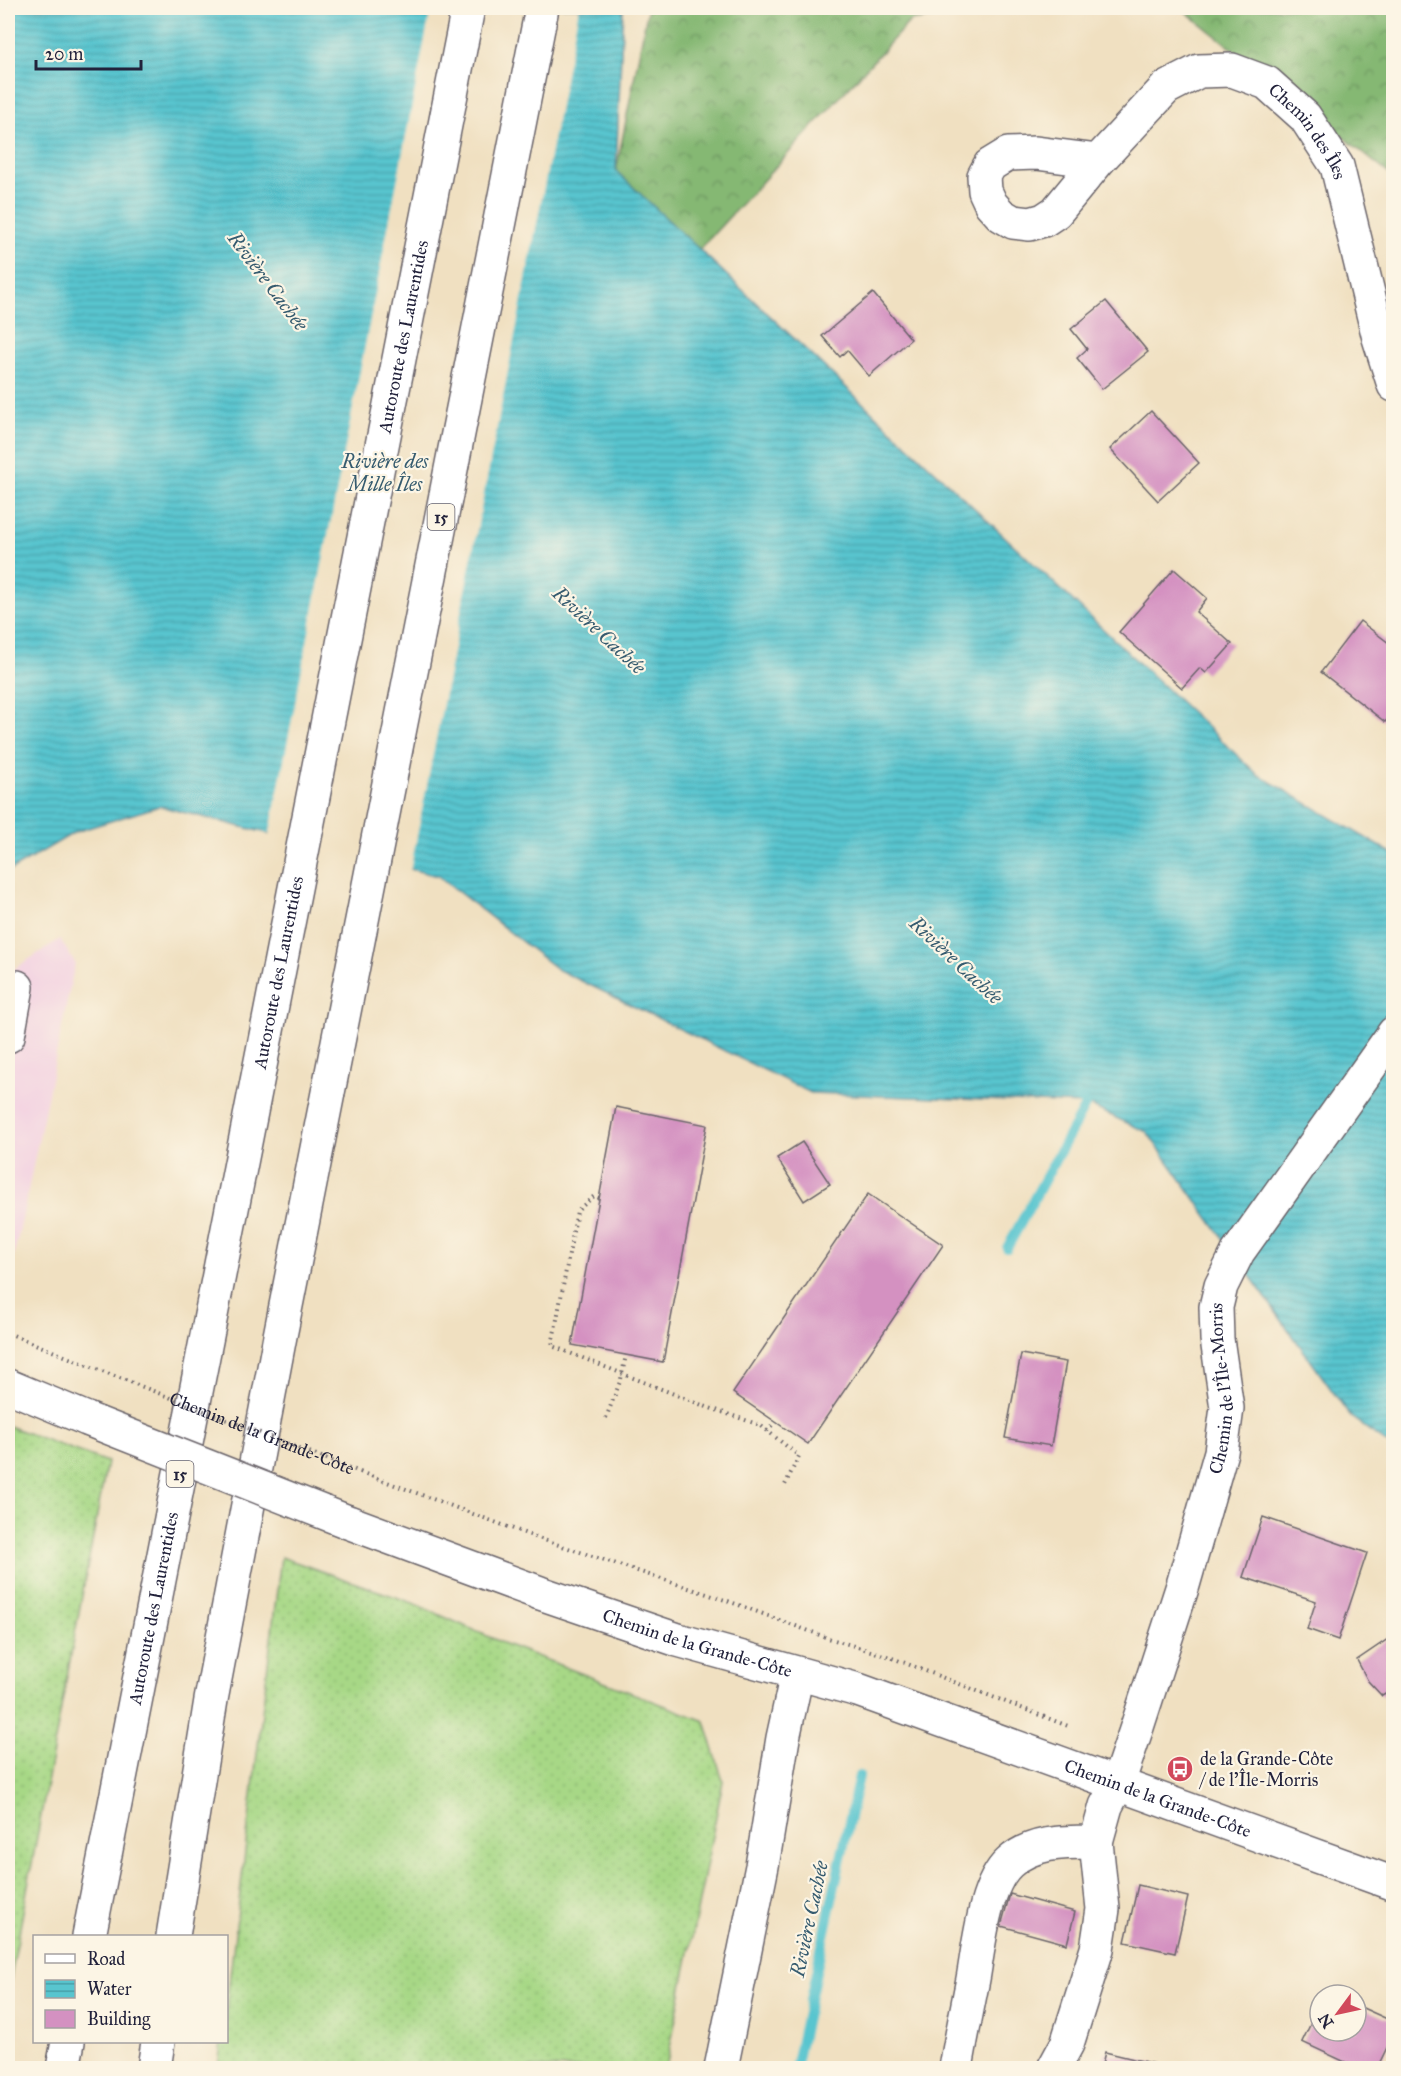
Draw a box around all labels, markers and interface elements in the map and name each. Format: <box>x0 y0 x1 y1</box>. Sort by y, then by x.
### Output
scale bar <box>36 33 141 71</box>
text: 20 m <box>45 43 83 65</box>
street label: Chemin des Îles <box>1264 79 1351 182</box>
water label: Rivière Cachée <box>222 226 313 336</box>
street label: Autoroute des Laurentides <box>374 238 433 436</box>
water label: Rivière des Mille Îles <box>341 449 430 496</box>
road number: 15 <box>428 504 454 530</box>
water label: Rivière Cachée <box>547 580 651 679</box>
street label: Autoroute des Laurentides <box>249 874 308 1072</box>
water label: Rivière Cachée <box>904 910 1008 1009</box>
street label: Chemin de l'Île-Morris <box>1204 1300 1238 1477</box>
street label: Chemin de la Grande-Côte <box>166 1387 357 1480</box>
road number: 15 <box>166 1461 194 1487</box>
street label: Autoroute des Laurentides <box>124 1510 183 1708</box>
street label: Chemin de la Grande-Côte <box>600 1604 795 1682</box>
place label: de la Grande-Côte / de l'Île-Morris <box>1198 1748 1333 1791</box>
bus stop icon: de la Grande-Côte / de l'Île-Morris <box>1165 1754 1195 1784</box>
street label: Chemin de la Grande-Côte <box>1061 1755 1254 1842</box>
water label: Rivière Cachée <box>785 1858 833 1980</box>
legend <box>33 1935 228 2043</box>
text: Road <box>87 1948 125 1970</box>
text: Water <box>87 1978 132 2000</box>
north arrow <box>1308 1983 1368 2043</box>
text: Building <box>87 2008 151 2031</box>
text: N <box>1314 2010 1338 2032</box>

